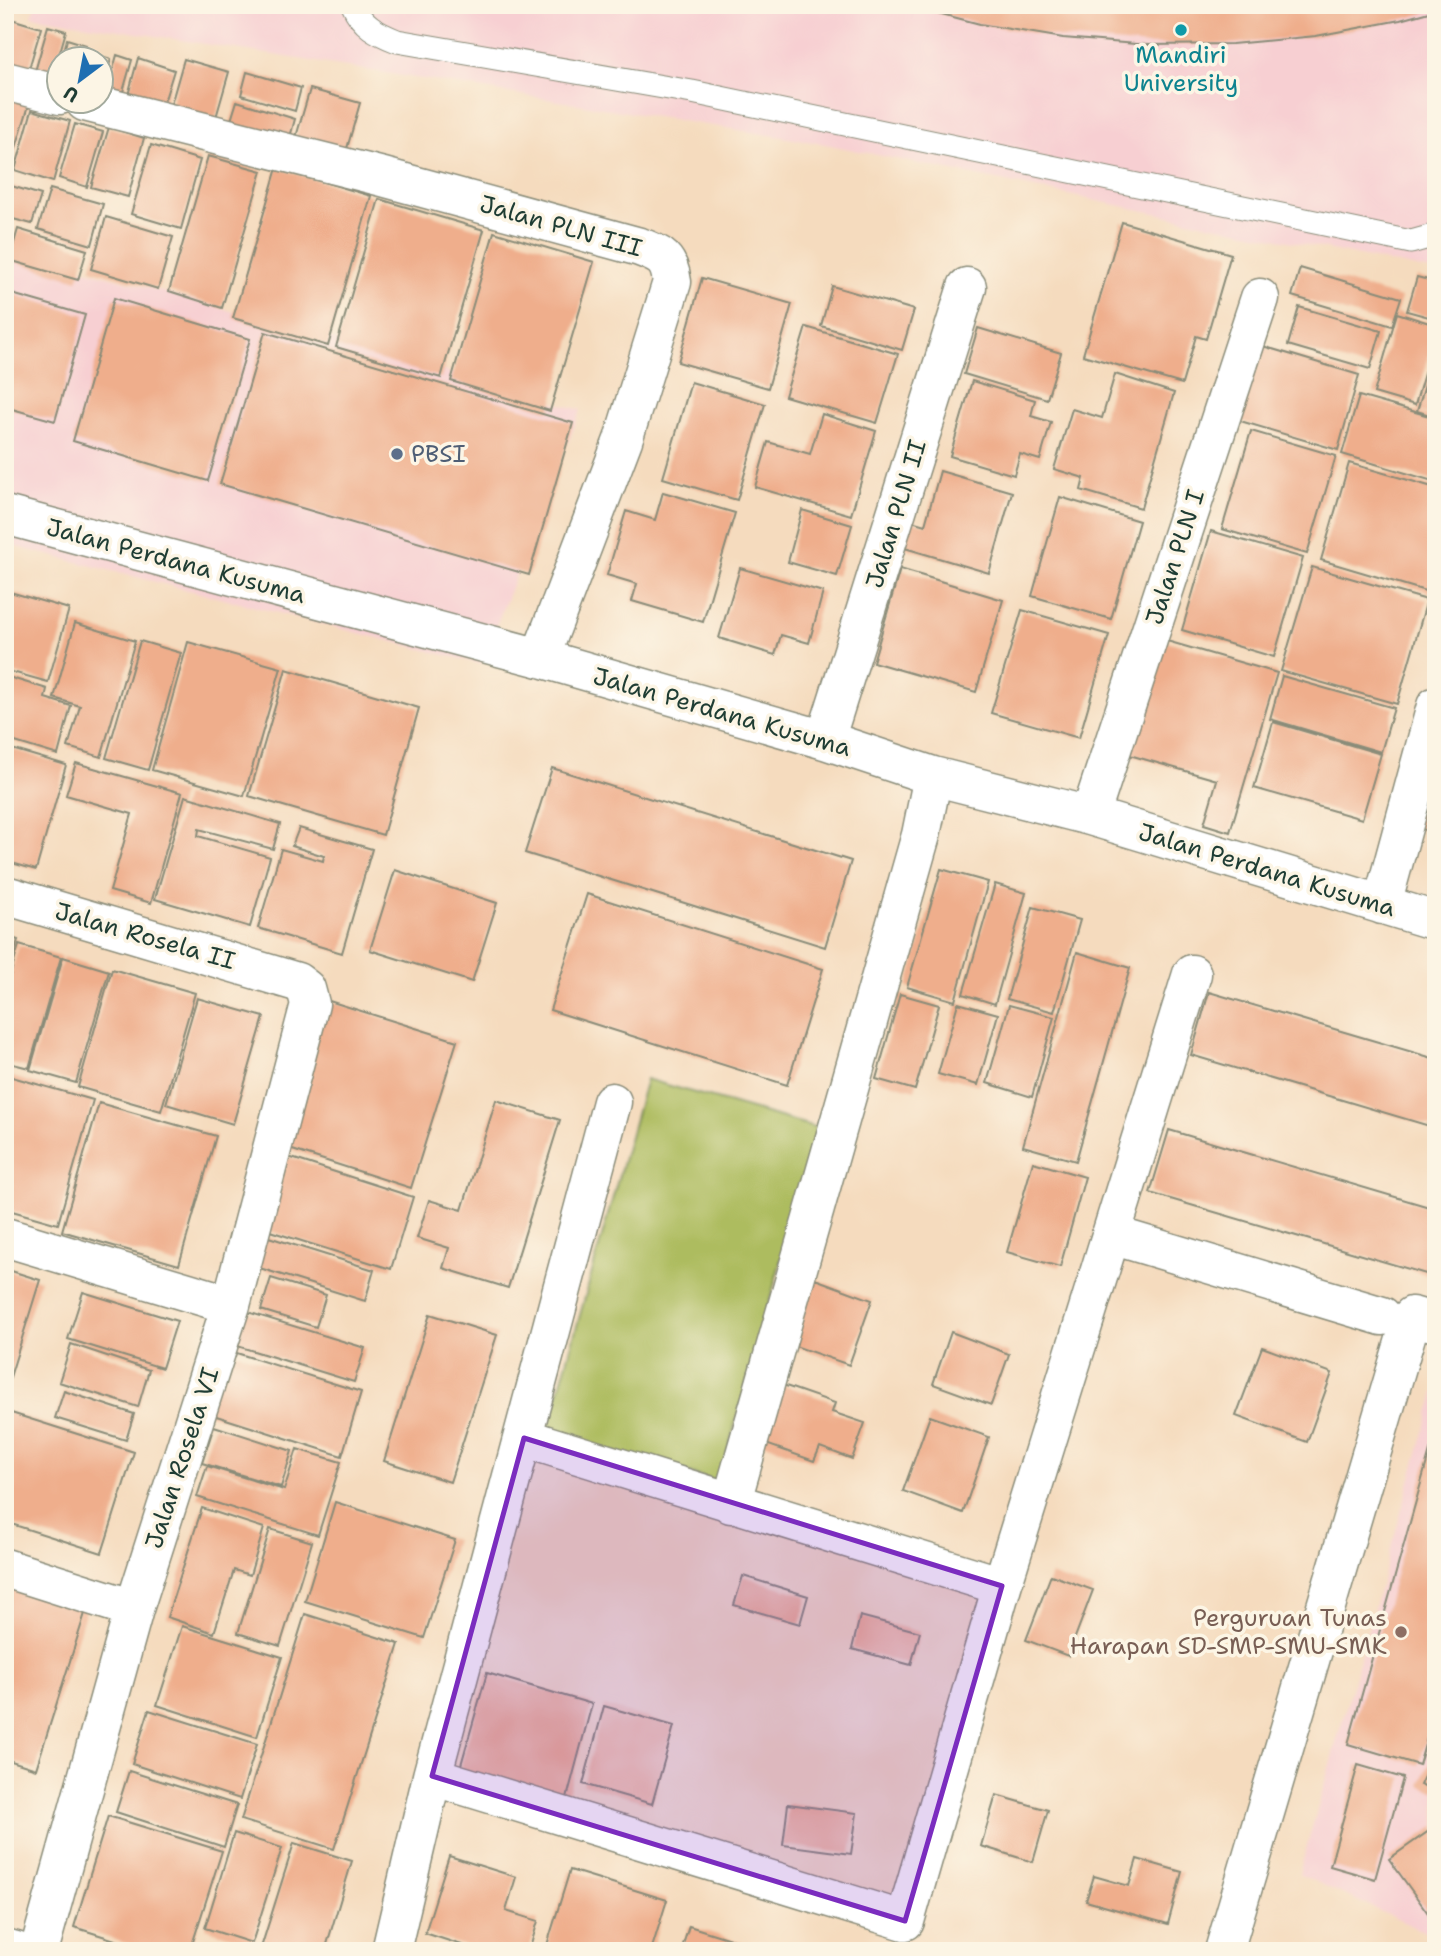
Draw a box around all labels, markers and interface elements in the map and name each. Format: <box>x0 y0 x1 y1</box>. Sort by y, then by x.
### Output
marker: Mandiri University <box>1173 22 1189 38</box>
place label: Mandiri University <box>1124 39 1238 99</box>
north arrow <box>46 46 116 116</box>
text: U <box>59 80 83 108</box>
street label: Jalan PLN III <box>476 188 646 264</box>
street label: Jalan PLN II <box>858 436 934 592</box>
place label: PBSI <box>411 438 466 470</box>
marker: PBSI <box>389 446 405 462</box>
street label: Jalan PLN I <box>1138 485 1212 629</box>
street label: Jalan Perdana Kusuma <box>43 511 309 611</box>
street label: Jalan Perdana Kusuma <box>589 660 855 764</box>
street label: Jalan Perdana Kusuma <box>1135 816 1399 924</box>
street label: Jalan Rosela II <box>51 895 239 977</box>
street label: Jalan Rosela VI <box>138 1363 226 1553</box>
place label: Perguruan Tunas Harapan SD-SMP-SMU-SMK <box>1070 1602 1387 1662</box>
marker: Perguruan Tunas Harapan SD-SMP-SMU-SMK <box>1393 1624 1409 1640</box>

